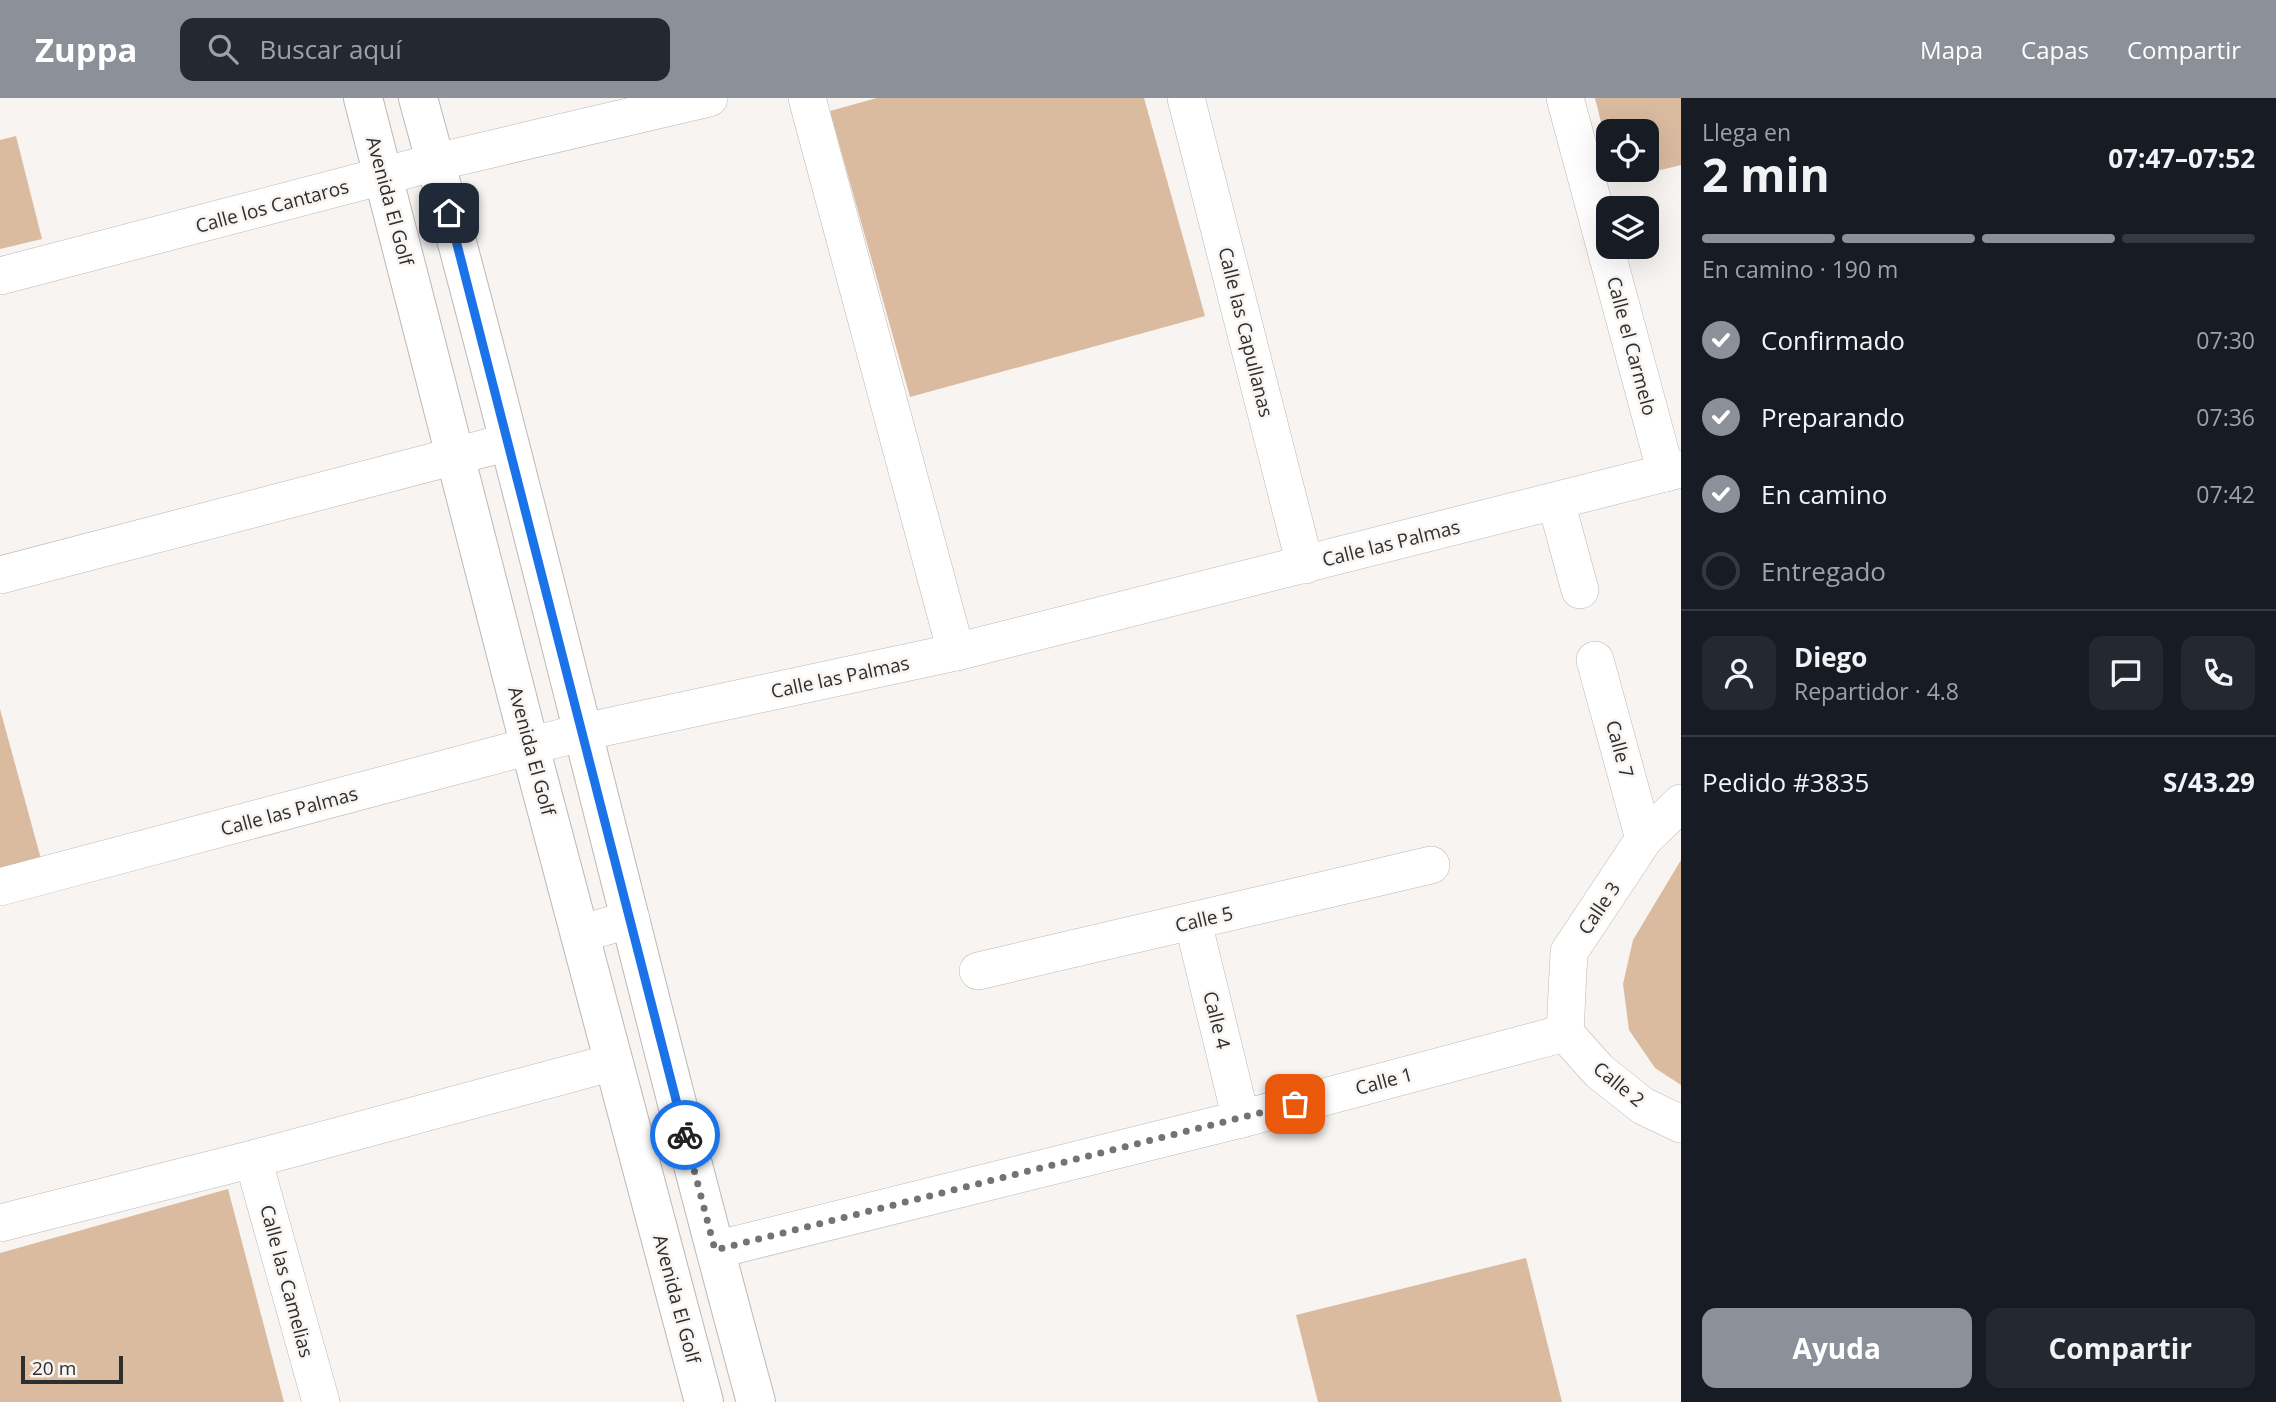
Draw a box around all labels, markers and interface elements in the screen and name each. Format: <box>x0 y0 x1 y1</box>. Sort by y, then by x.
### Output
search box <box>180 18 670 81</box>
text: Zuppa <box>35 27 138 72</box>
icon: search <box>204 30 242 68</box>
text: Buscar aquí <box>260 31 402 67</box>
text: Mapa <box>1920 33 1983 66</box>
text: Capas <box>2021 33 2089 66</box>
text: Compartir <box>2127 33 2241 66</box>
text: Llega en <box>1702 116 1791 148</box>
map controls <box>1596 119 1659 259</box>
button: locate <box>1596 119 1659 182</box>
street label: Avenida El Golf <box>360 134 420 270</box>
text: 07:47–07:52 <box>2108 140 2255 176</box>
text: 2 min <box>1702 143 1830 205</box>
street label: Calle los Cantaros <box>192 173 352 239</box>
pin <box>419 183 479 243</box>
icon: home <box>430 194 468 232</box>
button: layers <box>1596 196 1659 259</box>
street label: Calle las Capullanas <box>1212 244 1280 420</box>
text: En camino · 190 m <box>1702 253 1898 285</box>
street label: Calle el Carmelo <box>1601 274 1663 418</box>
icon: check <box>1702 321 1740 359</box>
text: Confirmado <box>1761 322 1905 358</box>
text: 07:30 <box>2196 324 2255 356</box>
icon: check <box>1702 398 1740 436</box>
text: Preparando <box>1761 399 1905 435</box>
text: 07:36 <box>2196 401 2255 433</box>
icon: check <box>1702 475 1740 513</box>
text: En camino <box>1761 476 1887 512</box>
text: 07:42 <box>2196 478 2255 510</box>
street label: Calle las Palmas <box>1319 513 1463 573</box>
text: Entregado <box>1761 553 1886 589</box>
button: person <box>1702 636 1776 710</box>
button: chat <box>2089 636 2163 710</box>
button: phone <box>2181 636 2255 710</box>
text: Diego <box>1794 639 1867 675</box>
street label: Calle las Palmas <box>768 650 912 704</box>
text: Repartidor · 4.8 <box>1794 675 1959 707</box>
street label: Avenida El Golf <box>502 684 562 820</box>
street label: Calle 7 <box>1600 717 1640 781</box>
text: Pedido #3835 <box>1702 764 1869 800</box>
text: S/43.29 <box>2163 764 2255 800</box>
street label: Calle las Palmas <box>218 780 360 842</box>
street label: Calle 3 <box>1572 876 1626 940</box>
street label: Calle 5 <box>1173 900 1235 938</box>
street label: Calle 4 <box>1197 988 1237 1052</box>
street label: Calle 2 <box>1588 1055 1650 1113</box>
street label: Calle 1 <box>1352 1061 1416 1101</box>
pin <box>1265 1074 1325 1134</box>
icon: bag <box>1276 1085 1314 1123</box>
courier <box>650 1100 720 1170</box>
icon: bike <box>666 1116 704 1154</box>
street label: Calle las Camelias <box>254 1202 320 1360</box>
street label: Avenida El Golf <box>647 1232 707 1368</box>
button: Ayuda <box>1702 1308 1972 1388</box>
button: Compartir <box>1986 1308 2255 1388</box>
scale bar <box>21 1353 122 1385</box>
text: 20 m <box>32 1355 76 1381</box>

